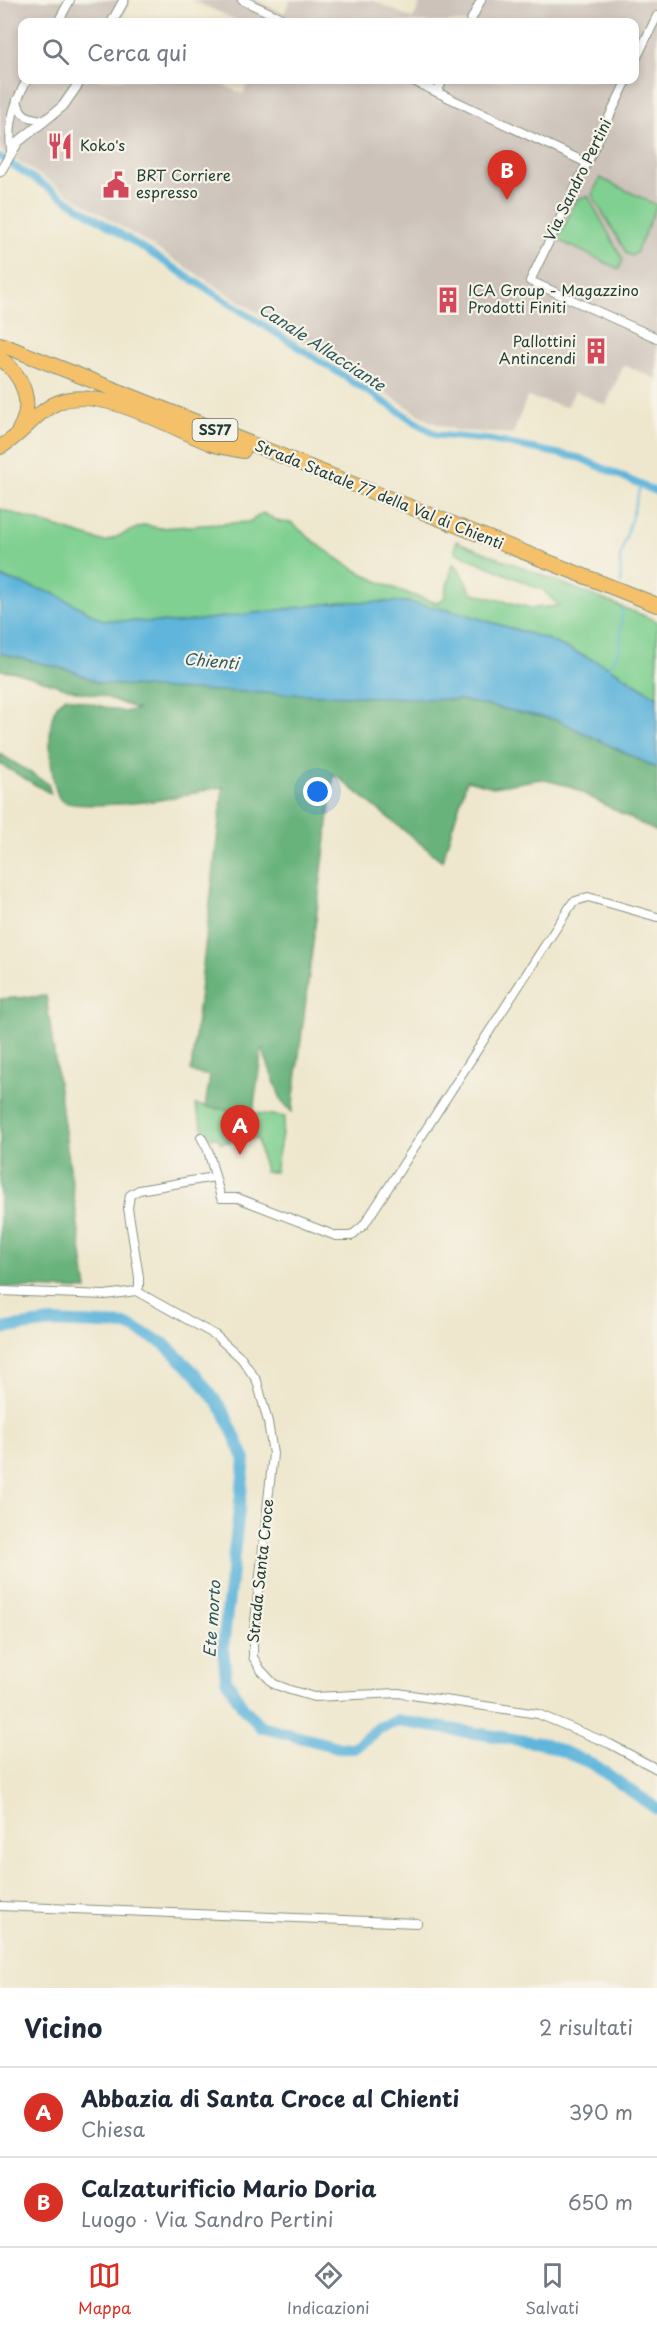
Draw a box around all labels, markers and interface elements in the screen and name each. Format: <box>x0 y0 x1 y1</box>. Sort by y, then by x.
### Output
search box <box>18 18 639 84</box>
icon: search <box>39 35 72 68</box>
text: Cerca qui <box>87 35 187 68</box>
street label: Via Sandro Pertini <box>537 114 616 245</box>
restaurant icon: Koko's <box>45 131 75 161</box>
place label: Koko's <box>80 133 125 156</box>
pin: B <box>488 150 526 200</box>
place label: BRT Corriere espresso <box>136 163 231 203</box>
public building icon: BRT Corriere espresso <box>101 170 131 200</box>
place label: ICA Group - Magazzino Prodotti Finiti <box>468 278 639 318</box>
building icon: ICA Group - Magazzino Prodotti Finiti <box>433 285 463 315</box>
water label: Canale Allacciante <box>254 296 392 397</box>
place label: Pallottini Antincendi <box>499 329 576 369</box>
building icon: Pallottini Antincendi <box>581 336 611 366</box>
road number: SS77 <box>192 419 238 441</box>
street label: Strada Statale 77 della Val di Chienti <box>252 433 507 554</box>
water label: Chienti <box>183 646 242 675</box>
your location <box>303 777 332 806</box>
pin: A <box>220 1106 260 1155</box>
street label: Strada Santa Croce <box>241 1498 279 1644</box>
water label: Ete morto <box>196 1579 226 1658</box>
text: Vicino <box>24 2008 102 2047</box>
text: 2 risultati <box>539 2012 633 2042</box>
text: Abbazia di Santa Croce al Chienti <box>81 2081 459 2114</box>
text: A <box>36 2097 51 2127</box>
text: 390 m <box>569 2097 633 2127</box>
text: Chiesa <box>81 2114 145 2144</box>
text: Calzaturificio Mario Doria <box>81 2171 377 2204</box>
text: B <box>37 2187 50 2217</box>
text: 650 m <box>568 2187 633 2217</box>
text: Luogo · Via Sandro Pertini <box>81 2204 333 2234</box>
tab: Mappa <box>78 2259 131 2319</box>
tab: Indicazioni <box>287 2259 369 2319</box>
tab: Salvati <box>525 2259 579 2319</box>

